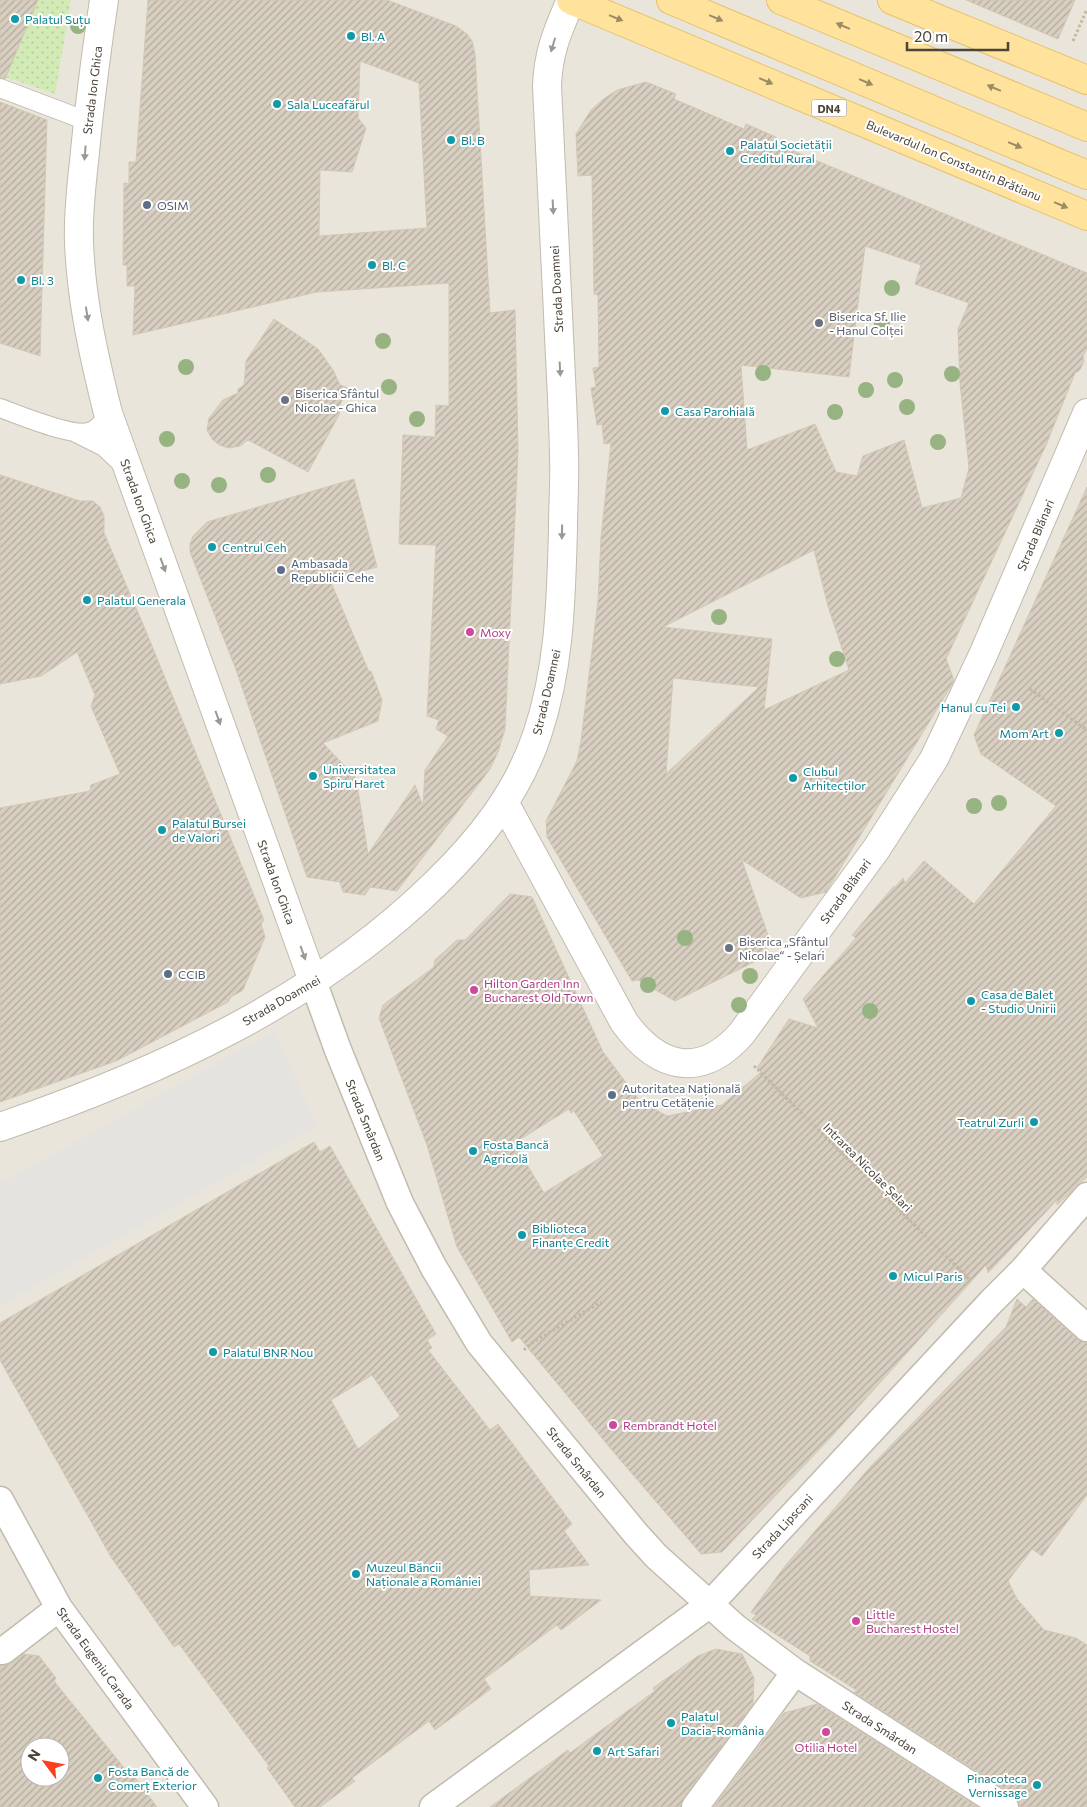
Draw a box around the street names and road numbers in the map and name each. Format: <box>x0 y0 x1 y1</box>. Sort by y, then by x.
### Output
street label: Strada Ion Ghica <box>80 45 104 135</box>
road number: DN4 <box>812 100 846 116</box>
street label: Bulevardul Ion Constantin Brătianu <box>864 117 1044 203</box>
street label: Strada Doamnei <box>547 245 565 333</box>
street label: Strada Ion Ghica <box>118 457 162 545</box>
street label: Strada Blănari <box>1014 497 1056 573</box>
street label: Strada Doamnei <box>529 648 563 736</box>
street label: Strada Ion Ghica <box>255 838 299 926</box>
street label: Strada Blănari <box>817 856 873 926</box>
street label: Strada Doamnei <box>240 972 322 1028</box>
street label: Strada Smârdan <box>343 1077 389 1163</box>
street label: Intrarea Nicolae Șelari <box>820 1120 915 1215</box>
street label: Strada Smârdan <box>544 1424 610 1500</box>
street label: Strada Lipscani <box>749 1491 815 1561</box>
street label: Strada Eugeniu Carada <box>54 1604 138 1712</box>
street label: Strada Smârdan <box>840 1698 920 1756</box>

